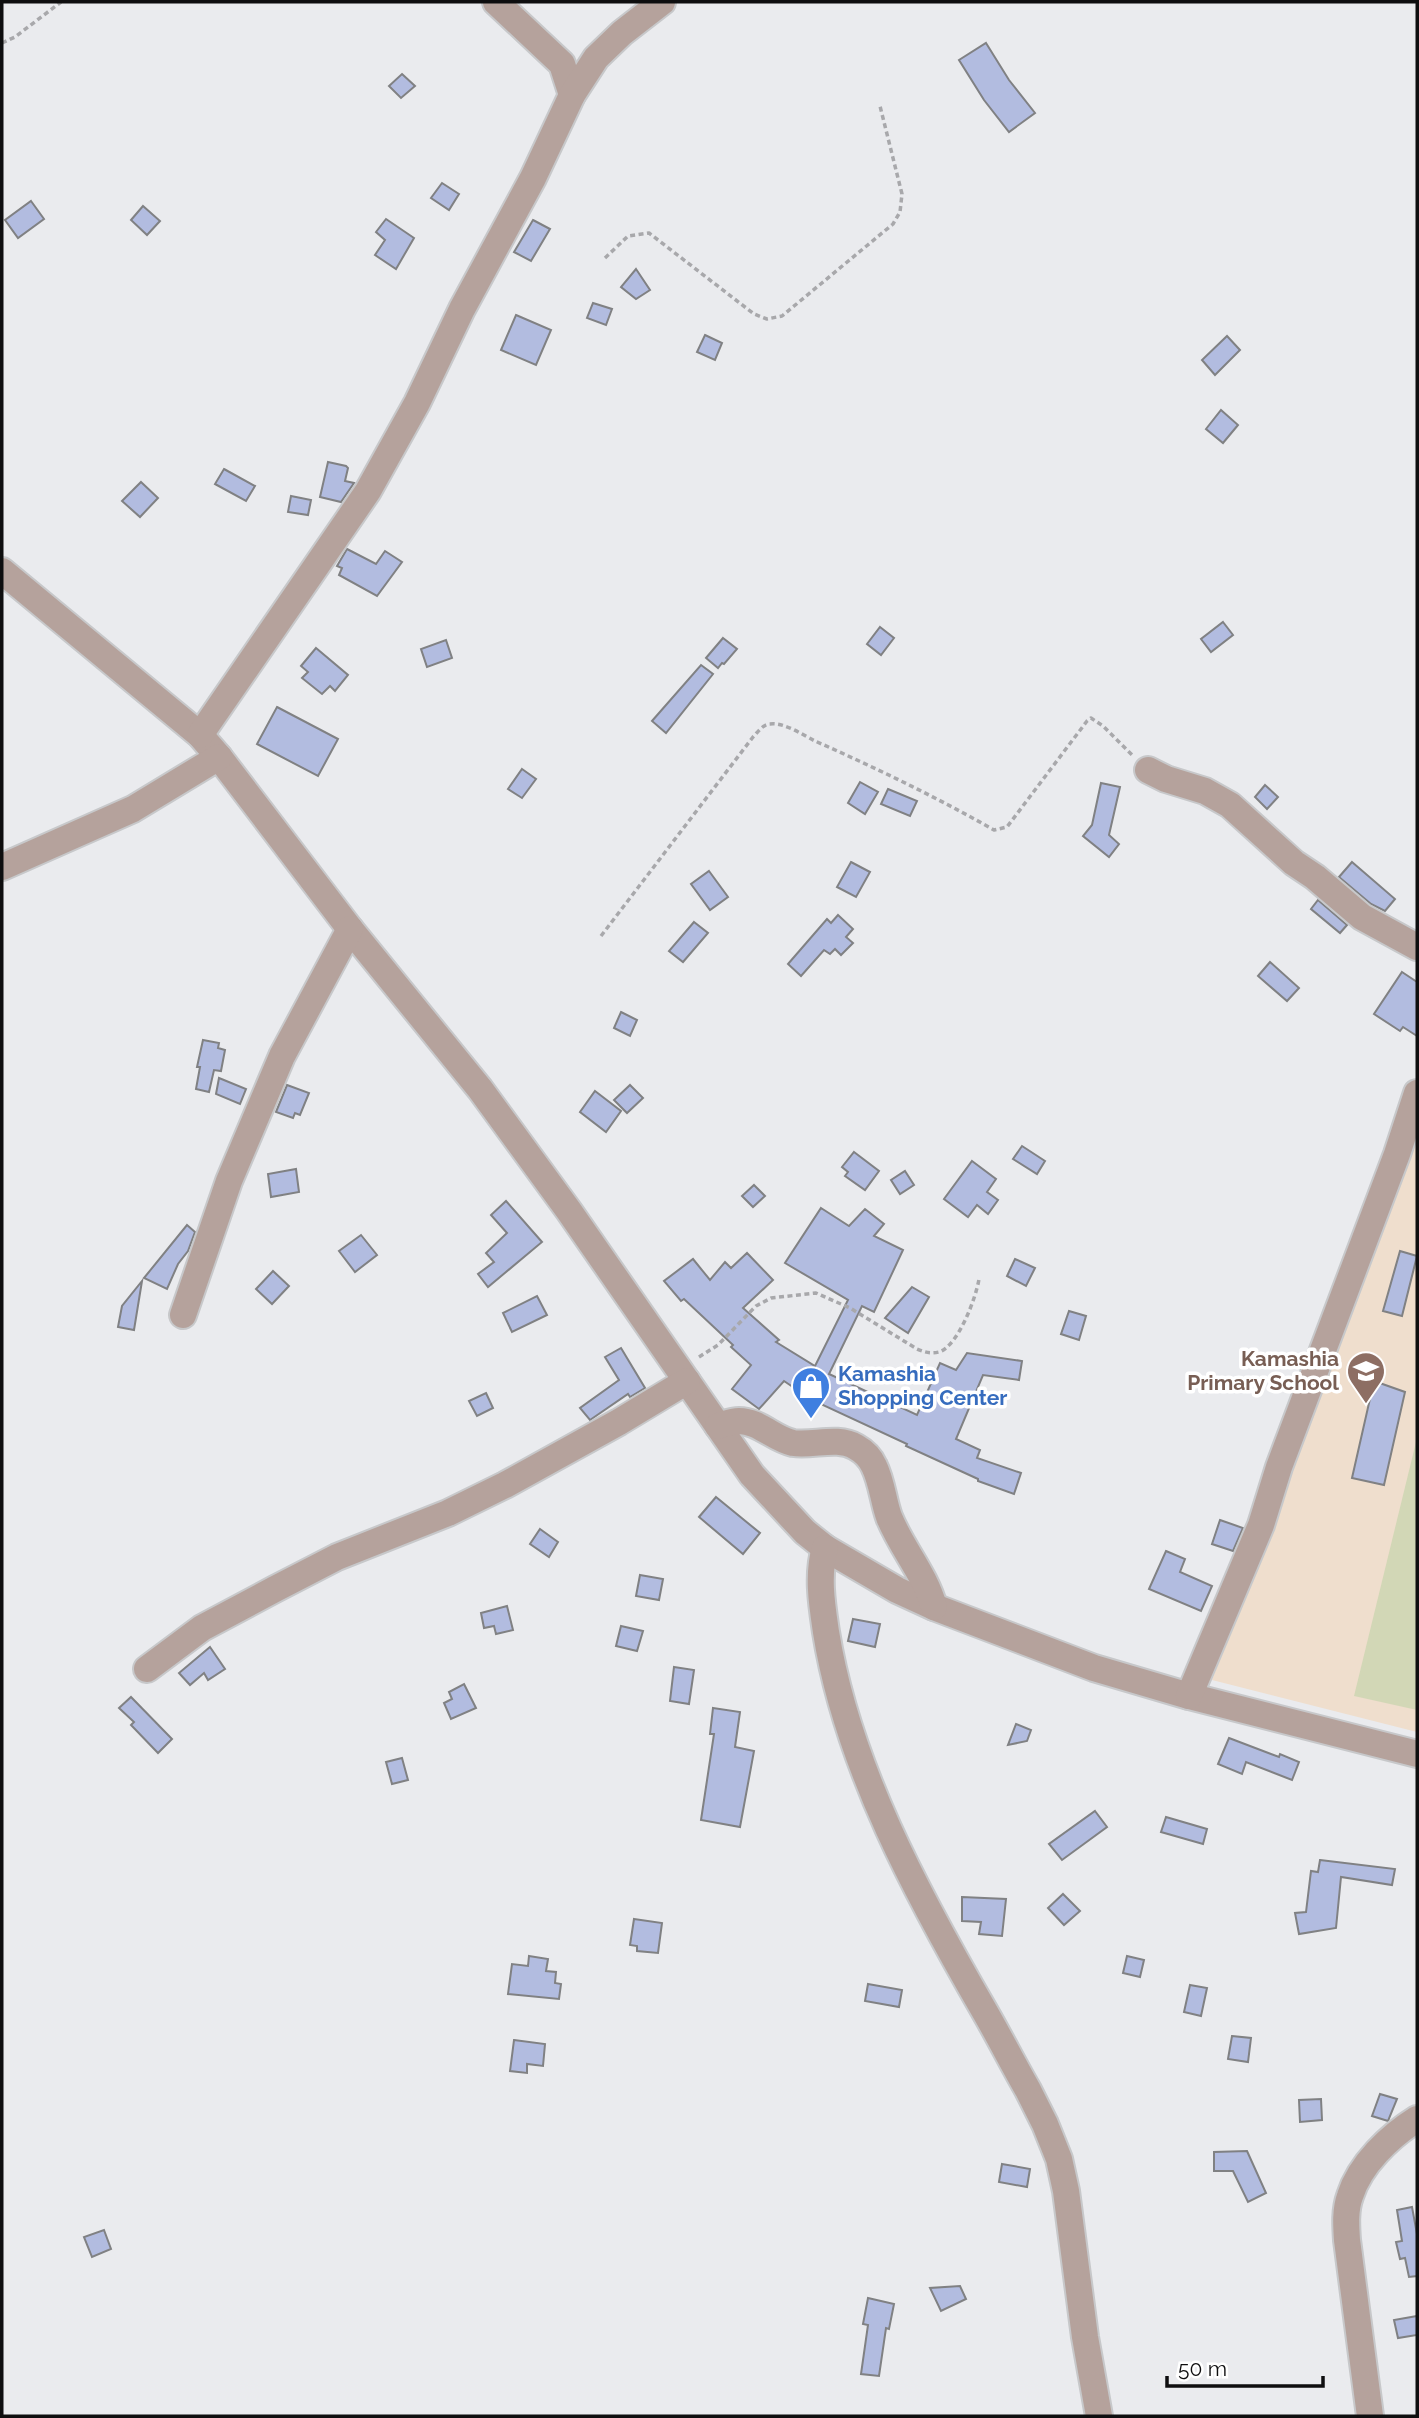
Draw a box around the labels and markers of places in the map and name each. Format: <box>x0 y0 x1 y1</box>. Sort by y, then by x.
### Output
place label: Kamashia Primary School <box>1187 1346 1339 1395</box>
school or university icon: Kamashia Primary School <box>1345 1350 1387 1405</box>
place label: Kamashia Shopping Center <box>838 1361 1007 1410</box>
shop icon: Kamashia Shopping Center <box>790 1365 832 1420</box>

